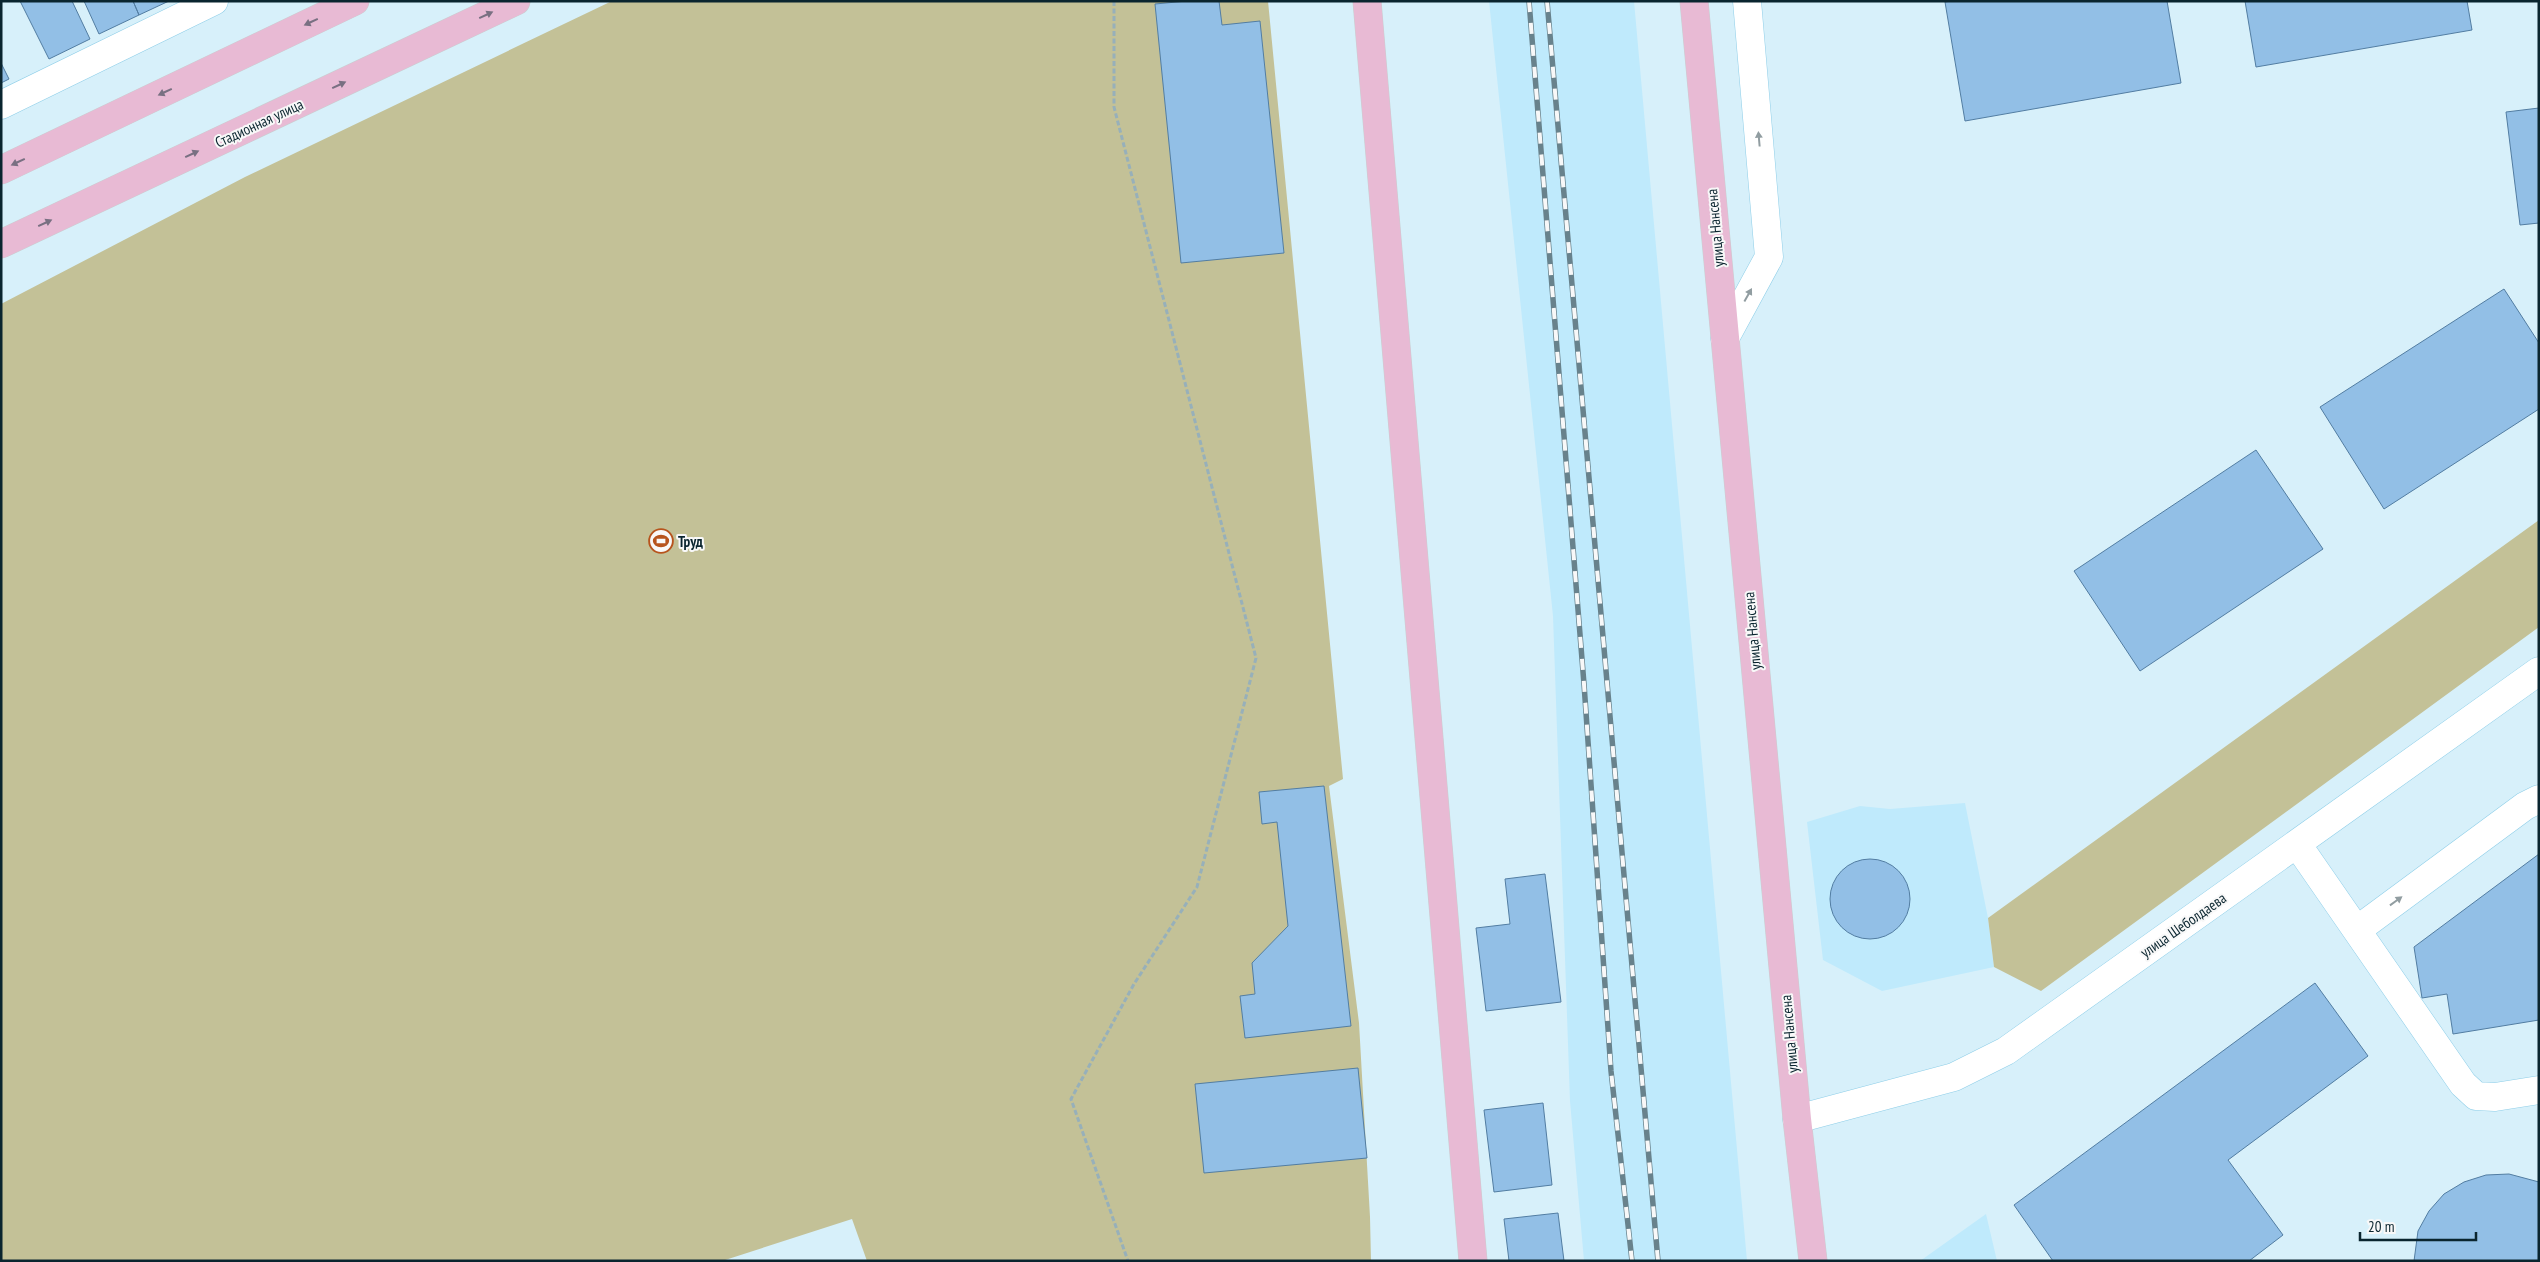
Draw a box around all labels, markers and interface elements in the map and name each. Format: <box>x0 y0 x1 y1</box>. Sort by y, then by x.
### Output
one-way arrow <box>479 11 493 19</box>
one-way arrow <box>304 18 318 26</box>
one-way arrow <box>332 80 346 88</box>
one-way arrow <box>158 88 172 96</box>
street label: Стадионная улица <box>212 94 306 152</box>
one-way arrow <box>1755 130 1763 146</box>
one-way arrow <box>185 150 199 158</box>
one-way arrow <box>11 158 25 166</box>
street label: улица Нансена <box>1702 188 1728 268</box>
one-way arrow <box>38 219 52 227</box>
one-way arrow <box>1744 289 1753 302</box>
sports icon: Труд <box>648 528 674 554</box>
place label: Труд <box>678 532 703 551</box>
street label: улица Нансена <box>1739 591 1765 671</box>
street label: улица Шеболдаева <box>2136 888 2230 962</box>
one-way arrow <box>2389 896 2403 906</box>
street label: улица Нансена <box>1776 994 1802 1074</box>
scale bar <box>2360 1210 2476 1242</box>
text: 20 m <box>2368 1217 2394 1236</box>

